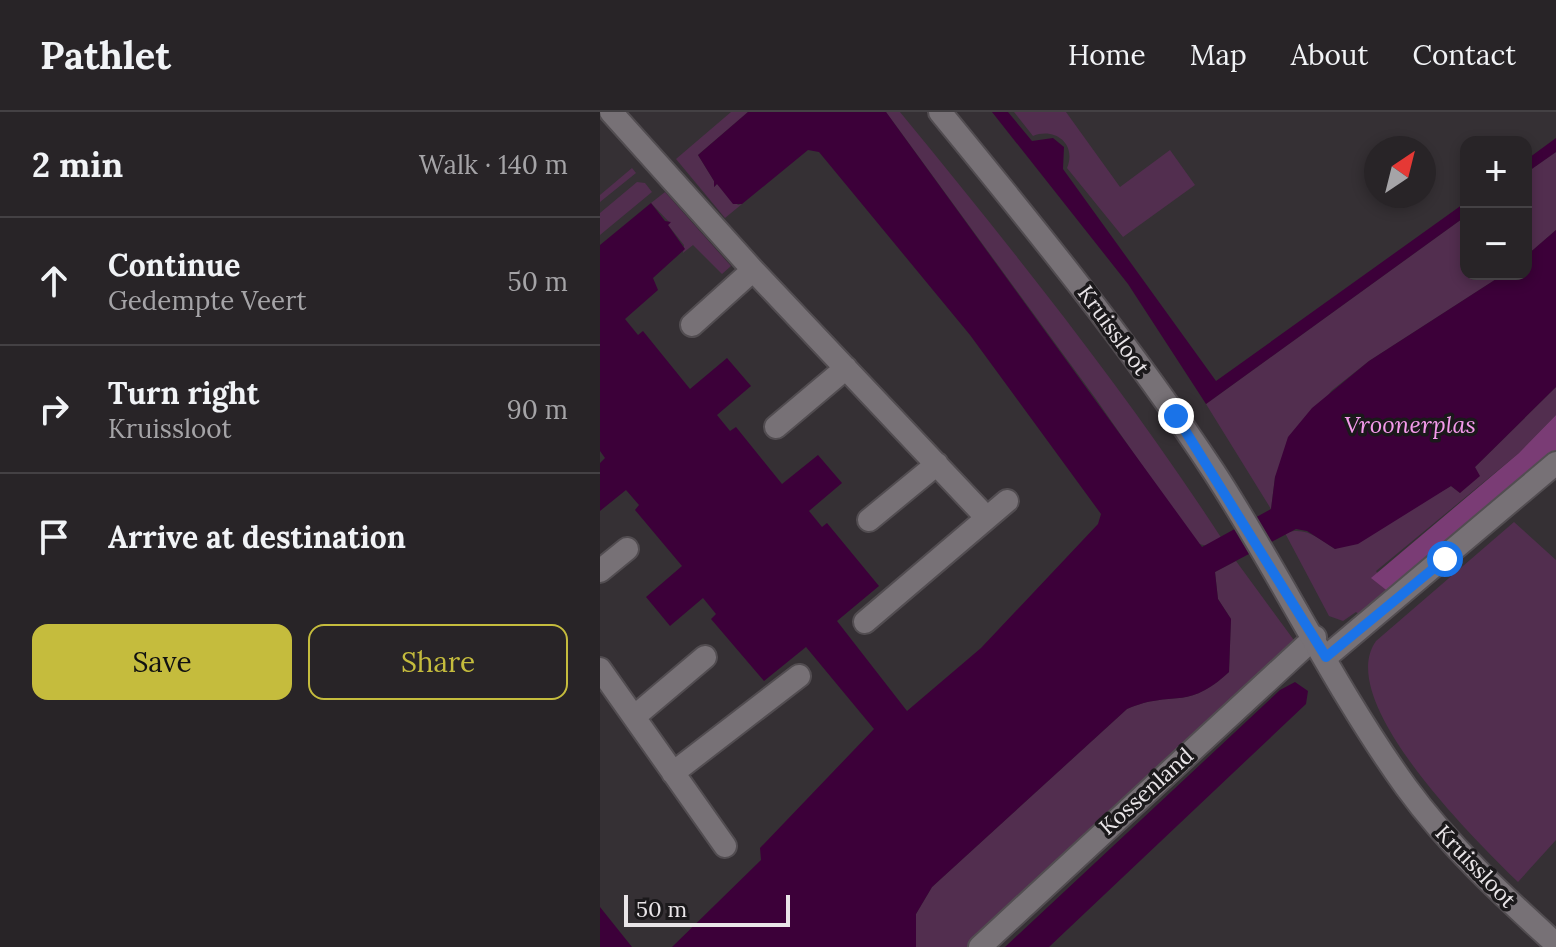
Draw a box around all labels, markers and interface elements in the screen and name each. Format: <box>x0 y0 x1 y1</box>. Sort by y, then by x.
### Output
text: Pathlet <box>40 31 171 79</box>
text: Home <box>1068 37 1146 73</box>
text: Map <box>1190 37 1247 73</box>
text: About <box>1291 37 1368 73</box>
text: Contact <box>1412 37 1516 73</box>
north arrow <box>1364 136 1436 208</box>
map controls <box>1460 136 1532 280</box>
button: + <box>1460 136 1532 208</box>
text: 2 min <box>32 143 123 186</box>
text: Walk · 140 m <box>419 148 568 181</box>
button: − <box>1460 208 1532 280</box>
text: Continue <box>108 246 240 284</box>
icon: ahead <box>32 259 76 303</box>
text: 50 m <box>508 265 568 298</box>
street label: Kruissloot <box>1072 280 1156 381</box>
text: Gedempte Veert <box>108 284 307 317</box>
text: Turn right <box>108 374 259 412</box>
icon: right <box>32 387 76 431</box>
text: 90 m <box>507 393 568 426</box>
route end <box>1158 398 1194 434</box>
water label: Vroonerplas <box>1344 409 1476 440</box>
text: Kruissloot <box>108 412 231 445</box>
icon: arrive <box>32 515 76 559</box>
text: Arrive at destination <box>108 518 406 556</box>
route start <box>1427 541 1463 577</box>
button: Save <box>32 624 292 700</box>
button: Share <box>308 624 568 700</box>
street label: Kossenland <box>1093 741 1199 841</box>
street label: Kruissloot <box>1430 819 1523 914</box>
scale bar <box>624 891 790 927</box>
text: 50 m <box>636 895 687 923</box>

